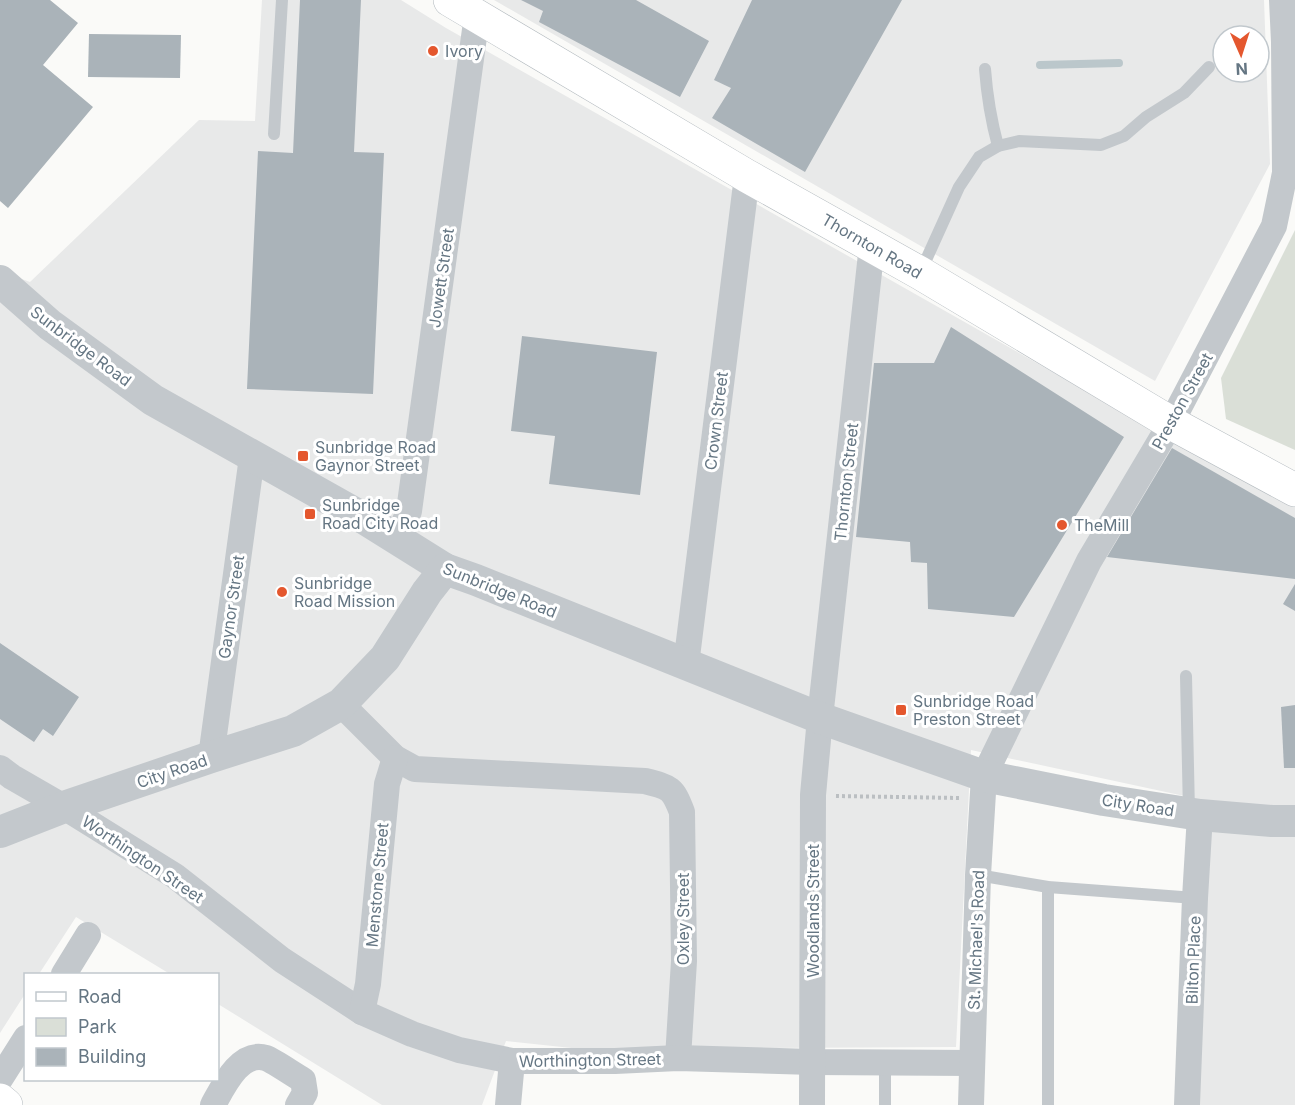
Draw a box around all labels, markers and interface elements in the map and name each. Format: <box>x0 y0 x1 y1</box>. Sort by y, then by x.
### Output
north arrow <box>1211 24 1271 84</box>
place label: Ivory <box>445 41 483 61</box>
marker: Ivory <box>426 44 440 58</box>
text: N <box>1235 59 1248 79</box>
street label: Thornton Road <box>818 209 926 283</box>
street label: Jowett Street <box>424 227 458 329</box>
street label: Sunbridge Road <box>27 302 135 390</box>
street label: Preston Street <box>1147 349 1217 453</box>
street label: Crown Street <box>700 371 732 471</box>
street label: Thornton Street <box>830 422 862 542</box>
place label: Sunbridge Road Gaynor Street <box>315 437 436 475</box>
marker: Sunbridge Road Gaynor Street <box>296 449 310 463</box>
place label: Sunbridge Road City Road <box>322 495 438 533</box>
marker: Sunbridge Road City Road <box>303 507 317 521</box>
place label: TheMill <box>1074 515 1129 535</box>
marker: TheMill <box>1055 518 1069 532</box>
street label: Gaynor Street <box>214 554 248 660</box>
street label: Sunbridge Road <box>440 558 560 622</box>
place label: Sunbridge Road Mission <box>294 573 395 611</box>
marker: Sunbridge Road Mission <box>275 585 289 599</box>
place label: Sunbridge Road Preston Street <box>913 691 1034 729</box>
marker: Sunbridge Road Preston Street <box>894 703 908 717</box>
street label: City Road <box>134 750 210 792</box>
street label: City Road <box>1100 789 1176 821</box>
street label: Worthington Street <box>78 811 208 907</box>
street label: Menstone Street <box>362 822 392 948</box>
street label: Woodlands Street <box>803 844 823 978</box>
street label: St. Michael's Road <box>964 870 988 1010</box>
street label: Oxley Street <box>673 873 693 965</box>
street label: Bilton Place <box>1181 915 1205 1005</box>
legend <box>24 973 219 1081</box>
text: Road <box>78 986 121 1007</box>
text: Park <box>78 1016 117 1037</box>
text: Building <box>78 1046 146 1067</box>
street label: Worthington Street <box>519 1049 661 1071</box>

